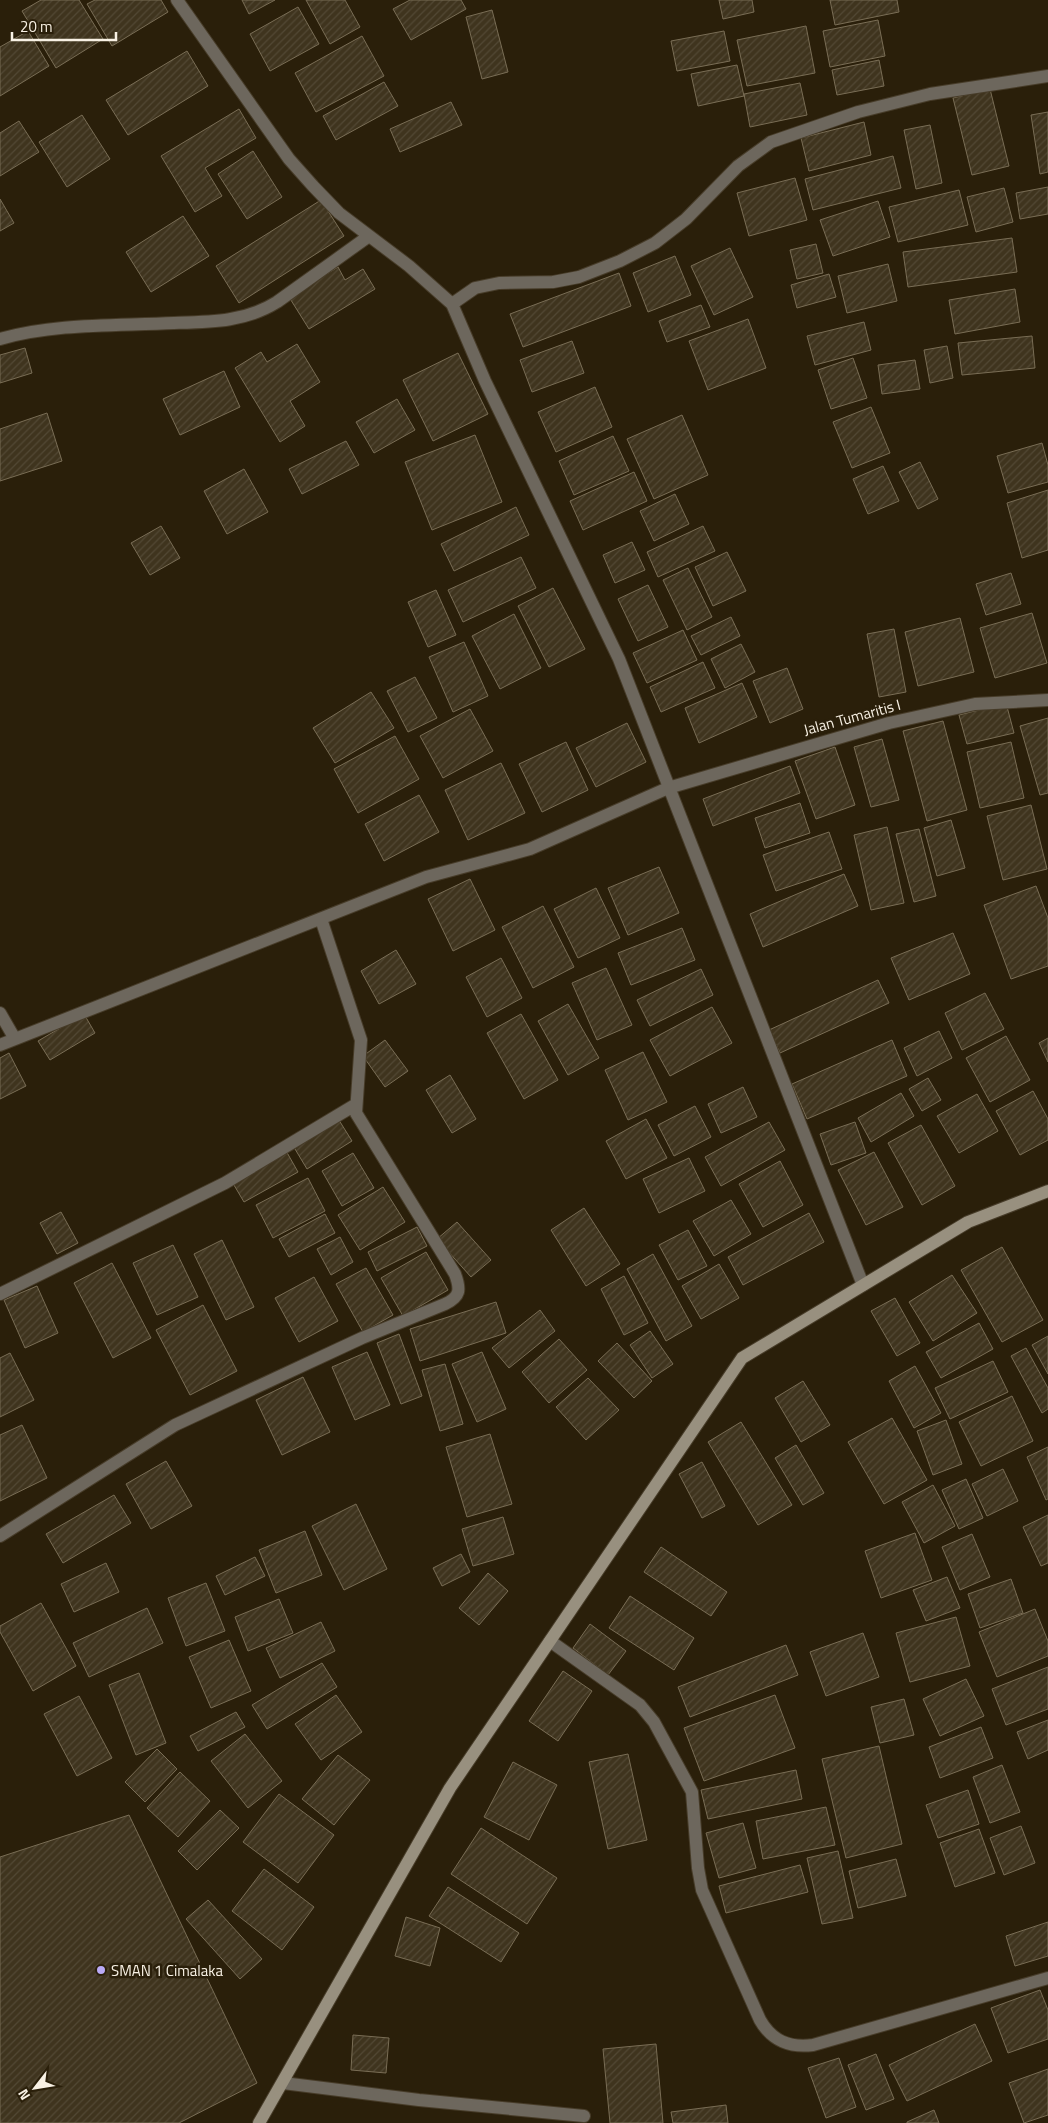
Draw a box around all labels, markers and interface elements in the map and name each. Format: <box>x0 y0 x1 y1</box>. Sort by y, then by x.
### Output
scale bar <box>12 10 116 42</box>
text: 20 m <box>20 15 53 38</box>
street label: Jalan Tumaritis I <box>801 693 903 741</box>
place label: SMAN 1 Cimalaka <box>111 1959 223 1982</box>
marker: SMAN 1 Cimalaka <box>95 1964 107 1976</box>
north arrow <box>10 2063 60 2113</box>
text: N <box>12 2085 35 2105</box>

